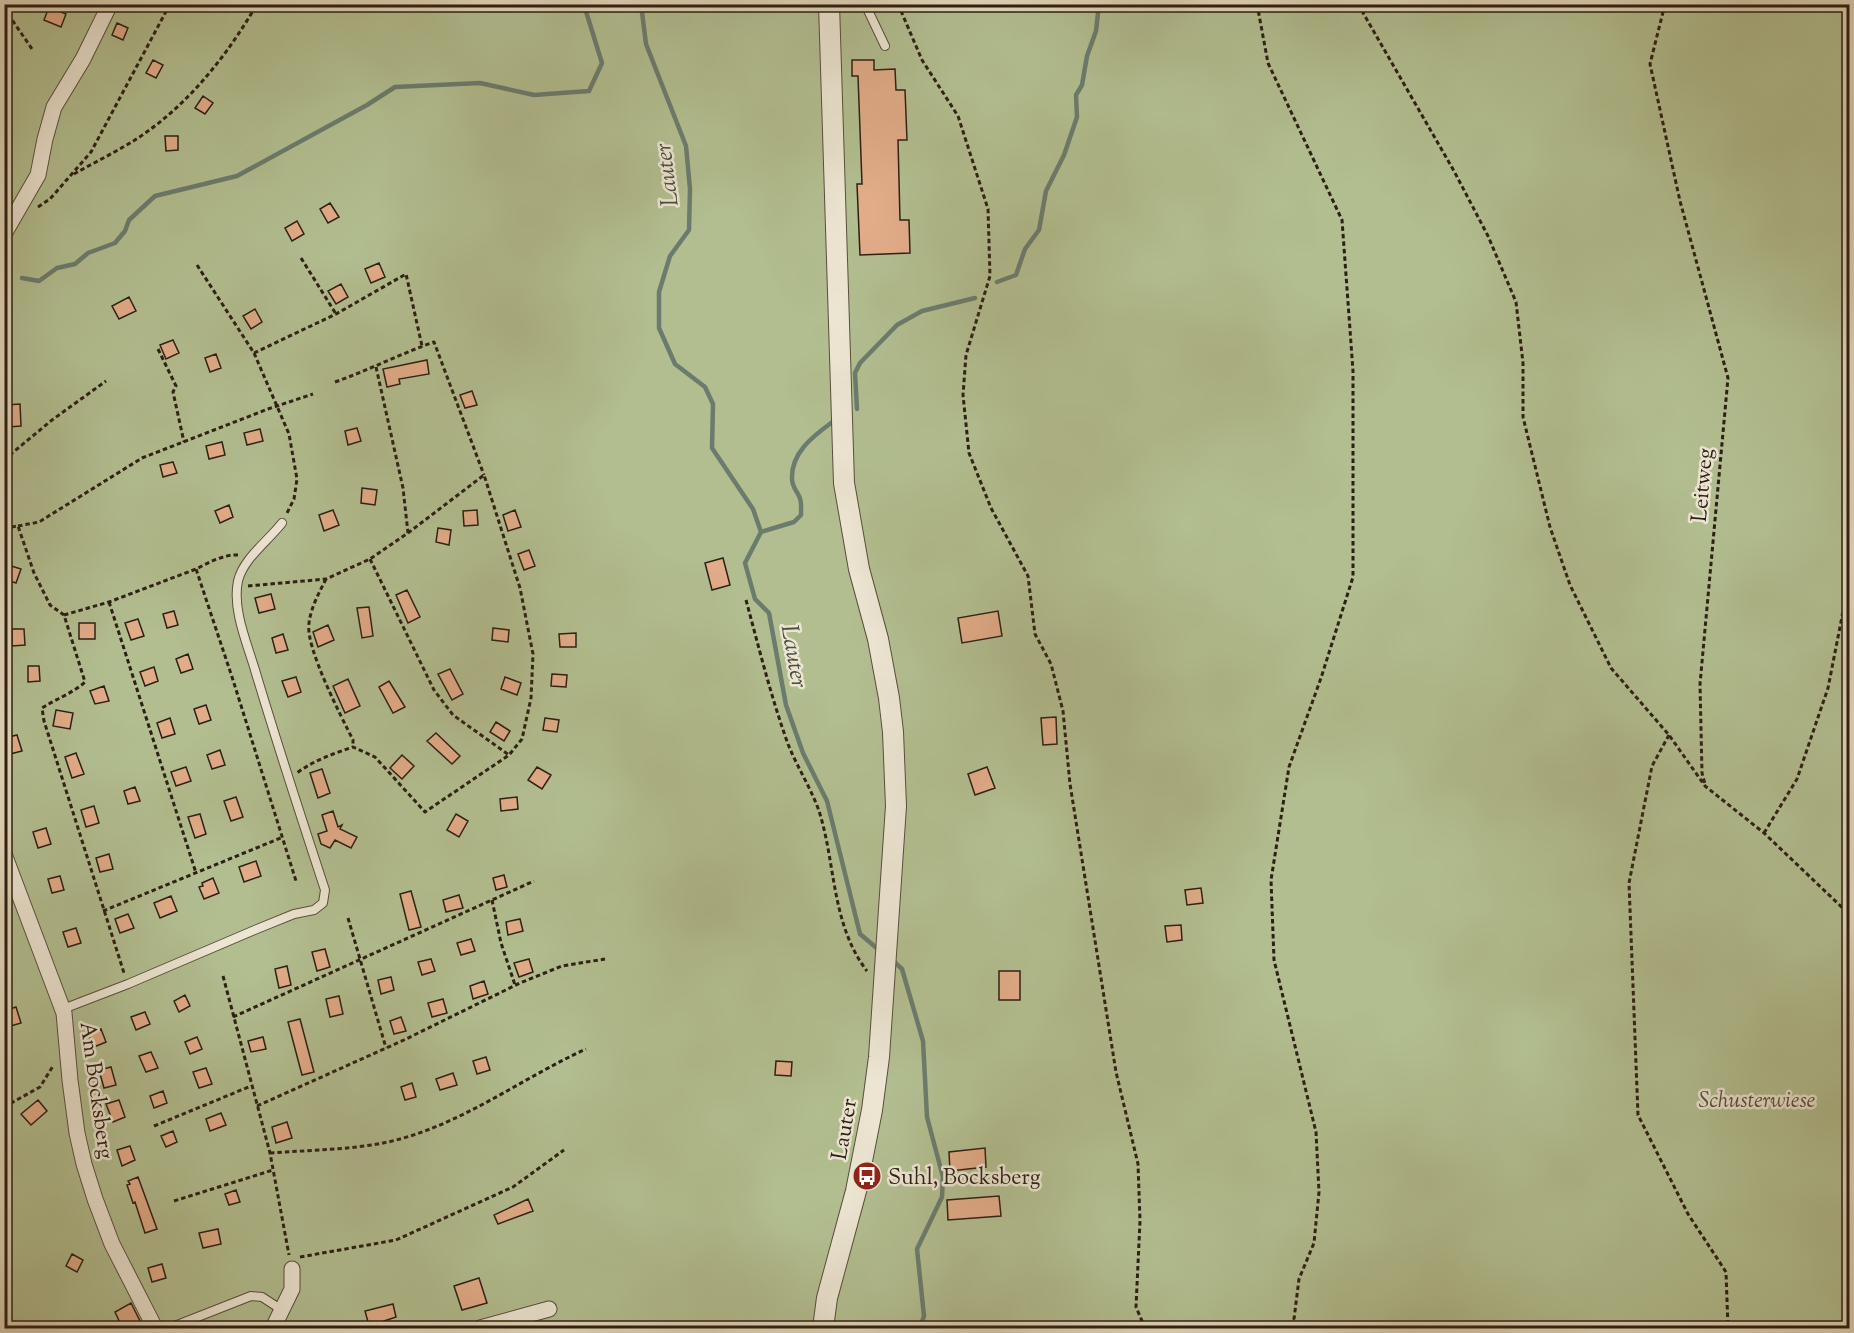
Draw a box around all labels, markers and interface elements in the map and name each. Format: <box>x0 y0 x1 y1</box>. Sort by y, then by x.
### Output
water label: Lauter <box>647 140 689 209</box>
street label: Leitweg <box>1685 447 1723 524</box>
water label: Lauter <box>771 622 815 691</box>
street label: Am Bocksberg <box>70 1020 121 1161</box>
park label: Schusterwiese <box>1699 1086 1816 1118</box>
street label: Lauter <box>825 1096 867 1163</box>
bus stop icon: Suhl, Bocksberg <box>851 1160 883 1192</box>
place label: Suhl, Bocksberg <box>888 1163 1041 1195</box>

